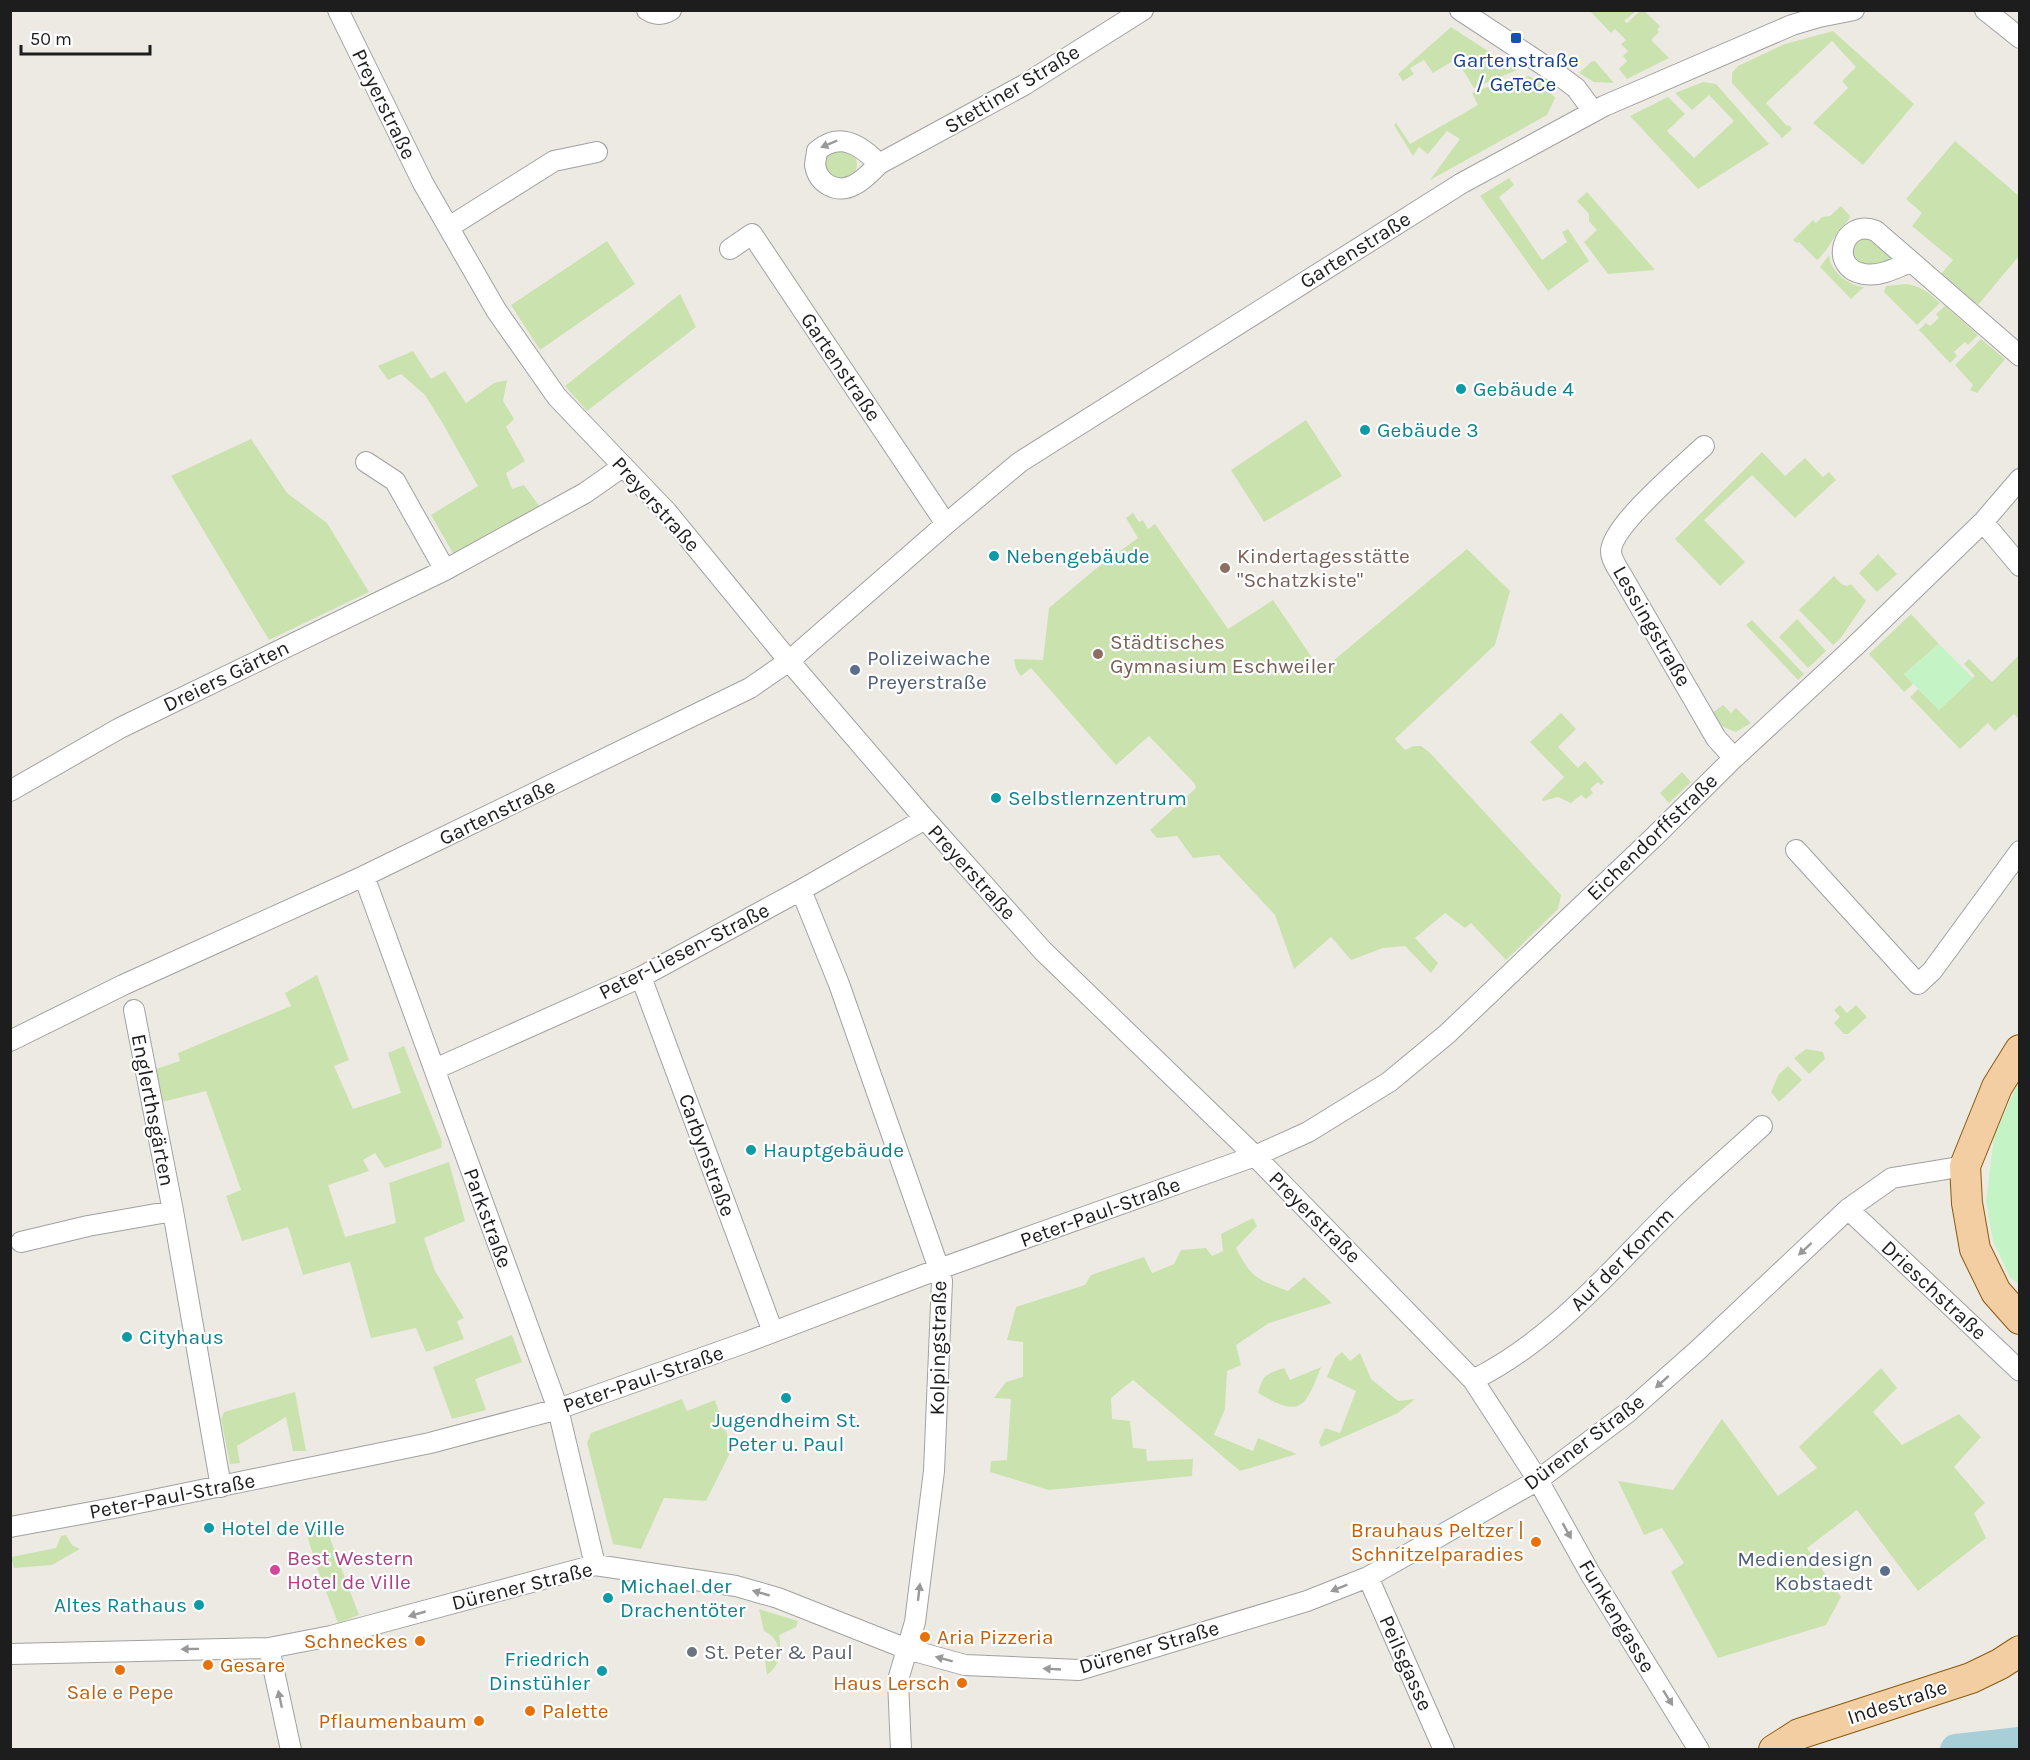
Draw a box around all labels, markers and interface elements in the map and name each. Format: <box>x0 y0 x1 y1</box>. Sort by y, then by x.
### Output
scale bar <box>21 18 150 56</box>
text: 50 m <box>30 28 72 50</box>
marker: Gartenstraße / GeTeCe <box>1509 31 1523 45</box>
street label: Stettiner Straße <box>940 39 1084 139</box>
street label: Preyerstraße <box>347 45 421 163</box>
place label: Gartenstraße / GeTeCe <box>1453 48 1579 96</box>
one-way arrow <box>820 139 838 149</box>
street label: Gartenstraße <box>1295 206 1415 294</box>
street label: Gartenstraße <box>796 308 886 426</box>
place label: Gebäude 4 <box>1473 377 1574 401</box>
marker: Gebäude 4 <box>1454 382 1468 396</box>
place label: Gebäude 3 <box>1377 418 1479 442</box>
marker: Gebäude 3 <box>1358 423 1372 437</box>
street label: Preyerstraße <box>607 451 705 557</box>
place label: Nebengebäude <box>1006 544 1150 568</box>
place label: Kindertagesstätte "Schatzkiste" <box>1237 544 1410 592</box>
marker: Nebengebäude <box>987 549 1001 563</box>
marker: Kindertagesstätte "Schatzkiste" <box>1218 561 1232 575</box>
street label: Lessingstraße <box>1608 561 1696 691</box>
place label: Städtisches Gymnasium Eschweiler <box>1110 630 1335 678</box>
street label: Dreiers Gärten <box>159 635 293 717</box>
place label: Polizeiwache Preyerstraße <box>867 646 990 694</box>
marker: Städtisches Gymnasium Eschweiler <box>1091 647 1105 661</box>
marker: Polizeiwache Preyerstraße <box>848 663 862 677</box>
street label: Eichendorffstraße <box>1582 769 1722 905</box>
street label: Gartenstraße <box>435 774 559 850</box>
place label: Selbstlernzentrum <box>1008 786 1187 810</box>
marker: Selbstlernzentrum <box>989 791 1003 805</box>
street label: Preyerstraße <box>923 819 1021 925</box>
street label: Peter-Liesen-Straße <box>595 898 773 1004</box>
street label: Englerthsgärten <box>126 1032 180 1188</box>
street label: Carbynstraße <box>674 1090 740 1220</box>
place label: Hauptgebäude <box>763 1138 904 1162</box>
marker: Hauptgebäude <box>744 1143 758 1157</box>
street label: Parkstraße <box>459 1165 517 1271</box>
street label: Preyerstraße <box>1264 1166 1366 1268</box>
street label: Peter-Paul-Straße <box>1017 1172 1183 1252</box>
street label: Auf der Komm <box>1565 1202 1679 1316</box>
street label: Drieschstraße <box>1877 1235 1991 1345</box>
one-way arrow <box>1798 1242 1813 1256</box>
street label: Kolpingstraße <box>925 1280 951 1416</box>
place label: Cityhaus <box>139 1325 224 1349</box>
marker: Cityhaus <box>120 1330 134 1344</box>
street label: Peter-Paul-Straße <box>559 1340 727 1418</box>
one-way arrow <box>1655 1375 1670 1389</box>
street label: Dürener Straße <box>1519 1389 1649 1495</box>
marker: Jugendheim St. Peter u. Paul <box>779 1391 793 1405</box>
place label: Jugendheim St. Peter u. Paul <box>712 1408 860 1456</box>
street label: Peter-Paul-Straße <box>87 1468 257 1524</box>
place label: Hotel de Ville <box>221 1516 345 1540</box>
place label: Brauhaus Peltzer | Schnitzelparadies <box>1351 1518 1524 1566</box>
marker: Hotel de Ville <box>202 1521 216 1535</box>
one-way arrow <box>1562 1523 1572 1540</box>
marker: Brauhaus Peltzer | Schnitzelparadies <box>1529 1535 1543 1549</box>
place label: Best Western Hotel de Ville <box>287 1546 414 1594</box>
place label: Mediendesign Kobstaedt <box>1737 1547 1873 1595</box>
street label: Funkengasse <box>1574 1555 1660 1677</box>
street label: Dürener Straße <box>449 1557 595 1615</box>
marker: Best Western Hotel de Ville <box>268 1563 282 1577</box>
marker: Mediendesign Kobstaedt <box>1878 1564 1892 1578</box>
place label: Michael der Drachentöter <box>620 1574 746 1622</box>
one-way arrow <box>914 1582 924 1601</box>
one-way arrow <box>1330 1583 1348 1593</box>
one-way arrow <box>752 1588 770 1597</box>
marker: Michael der Drachentöter <box>601 1591 615 1605</box>
place label: Altes Rathaus <box>54 1593 187 1617</box>
marker: Altes Rathaus <box>192 1598 206 1612</box>
one-way arrow <box>408 1609 426 1619</box>
street label: Peilsgasse <box>1374 1612 1438 1714</box>
street label: Dürener Straße <box>1076 1616 1222 1678</box>
place label: Aria Pizzeria <box>937 1625 1053 1649</box>
place label: Schneckes <box>304 1629 408 1653</box>
marker: Aria Pizzeria <box>918 1630 932 1644</box>
marker: Schneckes <box>413 1634 427 1648</box>
place label: St. Peter & Paul <box>704 1640 853 1664</box>
one-way arrow <box>180 1644 199 1654</box>
marker: St. Peter & Paul <box>685 1645 699 1659</box>
place label: Friedrich Dinstühler <box>489 1647 590 1695</box>
place label: Gesare <box>220 1653 285 1677</box>
one-way arrow <box>935 1654 953 1663</box>
marker: Gesare <box>201 1658 215 1672</box>
marker: Sale e Pepe <box>113 1663 127 1677</box>
marker: Friedrich Dinstühler <box>595 1664 609 1678</box>
one-way arrow <box>1043 1664 1062 1673</box>
place label: Haus Lersch <box>833 1671 950 1695</box>
street label: Indestraße <box>1844 1675 1950 1729</box>
marker: Haus Lersch <box>955 1676 969 1690</box>
place label: Sale e Pepe <box>66 1680 174 1704</box>
one-way arrow <box>275 1689 285 1708</box>
one-way arrow <box>1662 1690 1673 1706</box>
place label: Palette <box>542 1699 608 1723</box>
marker: Palette <box>523 1704 537 1718</box>
place label: Pflaumenbaum <box>319 1709 467 1733</box>
marker: Pflaumenbaum <box>472 1714 486 1728</box>

